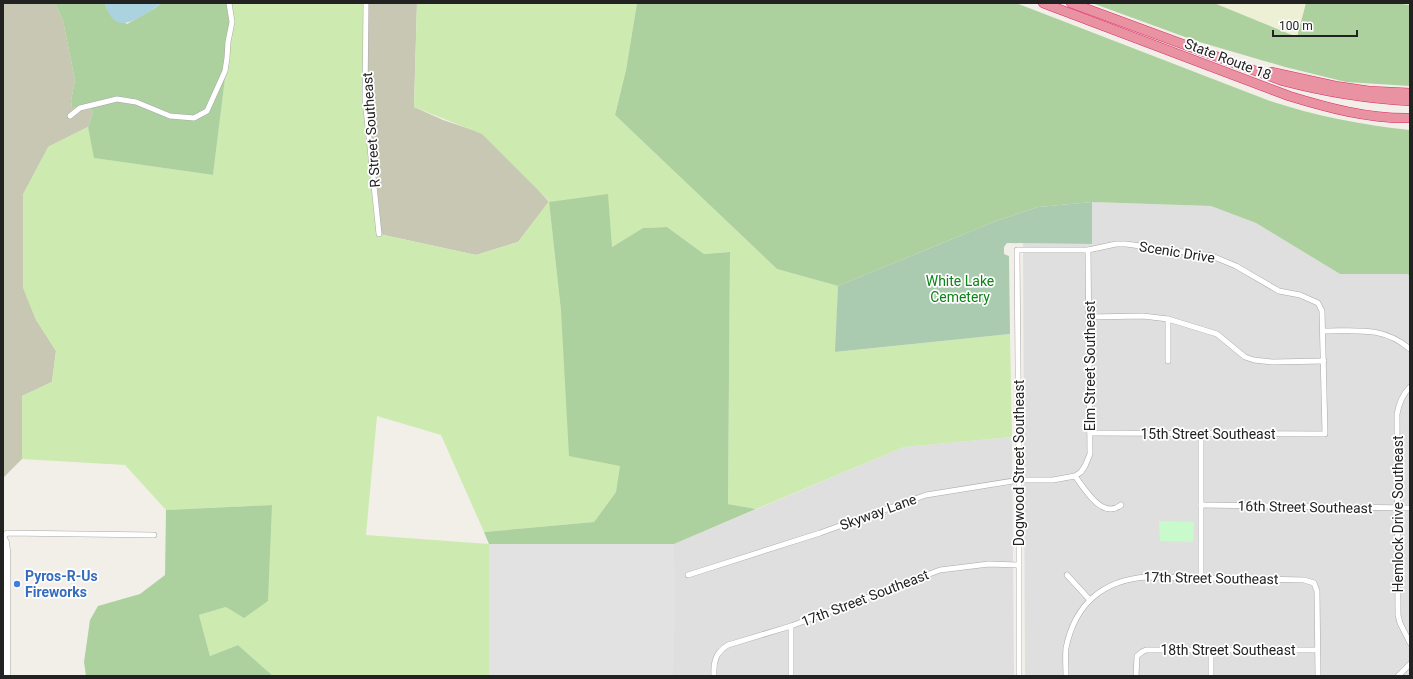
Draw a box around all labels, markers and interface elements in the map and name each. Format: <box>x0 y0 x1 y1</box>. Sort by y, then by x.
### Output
scale bar <box>1273 12 1357 38</box>
text: 100 m <box>1279 19 1313 33</box>
street label: State Route 18 <box>1182 35 1274 83</box>
street label: R Street Southeast <box>359 71 383 188</box>
street label: Scenic Drive <box>1138 238 1216 266</box>
park label: White Lake Cemetery <box>926 273 994 305</box>
street label: Elm Street Southeast <box>1082 300 1098 431</box>
street label: Dogwood Street Southeast <box>1011 379 1027 546</box>
street label: 15th Street Southeast <box>1140 426 1276 442</box>
street label: Hemlock Drive Southeast <box>1390 435 1406 593</box>
street label: Skyway Lane <box>837 491 919 533</box>
street label: 16th Street Southeast <box>1237 498 1373 516</box>
street label: 17th Street Southeast <box>799 566 931 630</box>
place label: Pyros-R-Us Fireworks <box>25 568 98 600</box>
street label: 17th Street Southeast <box>1143 569 1279 587</box>
marker: Pyros-R-Us Fireworks <box>12 579 22 589</box>
street label: 18th Street Southeast <box>1160 642 1296 658</box>

